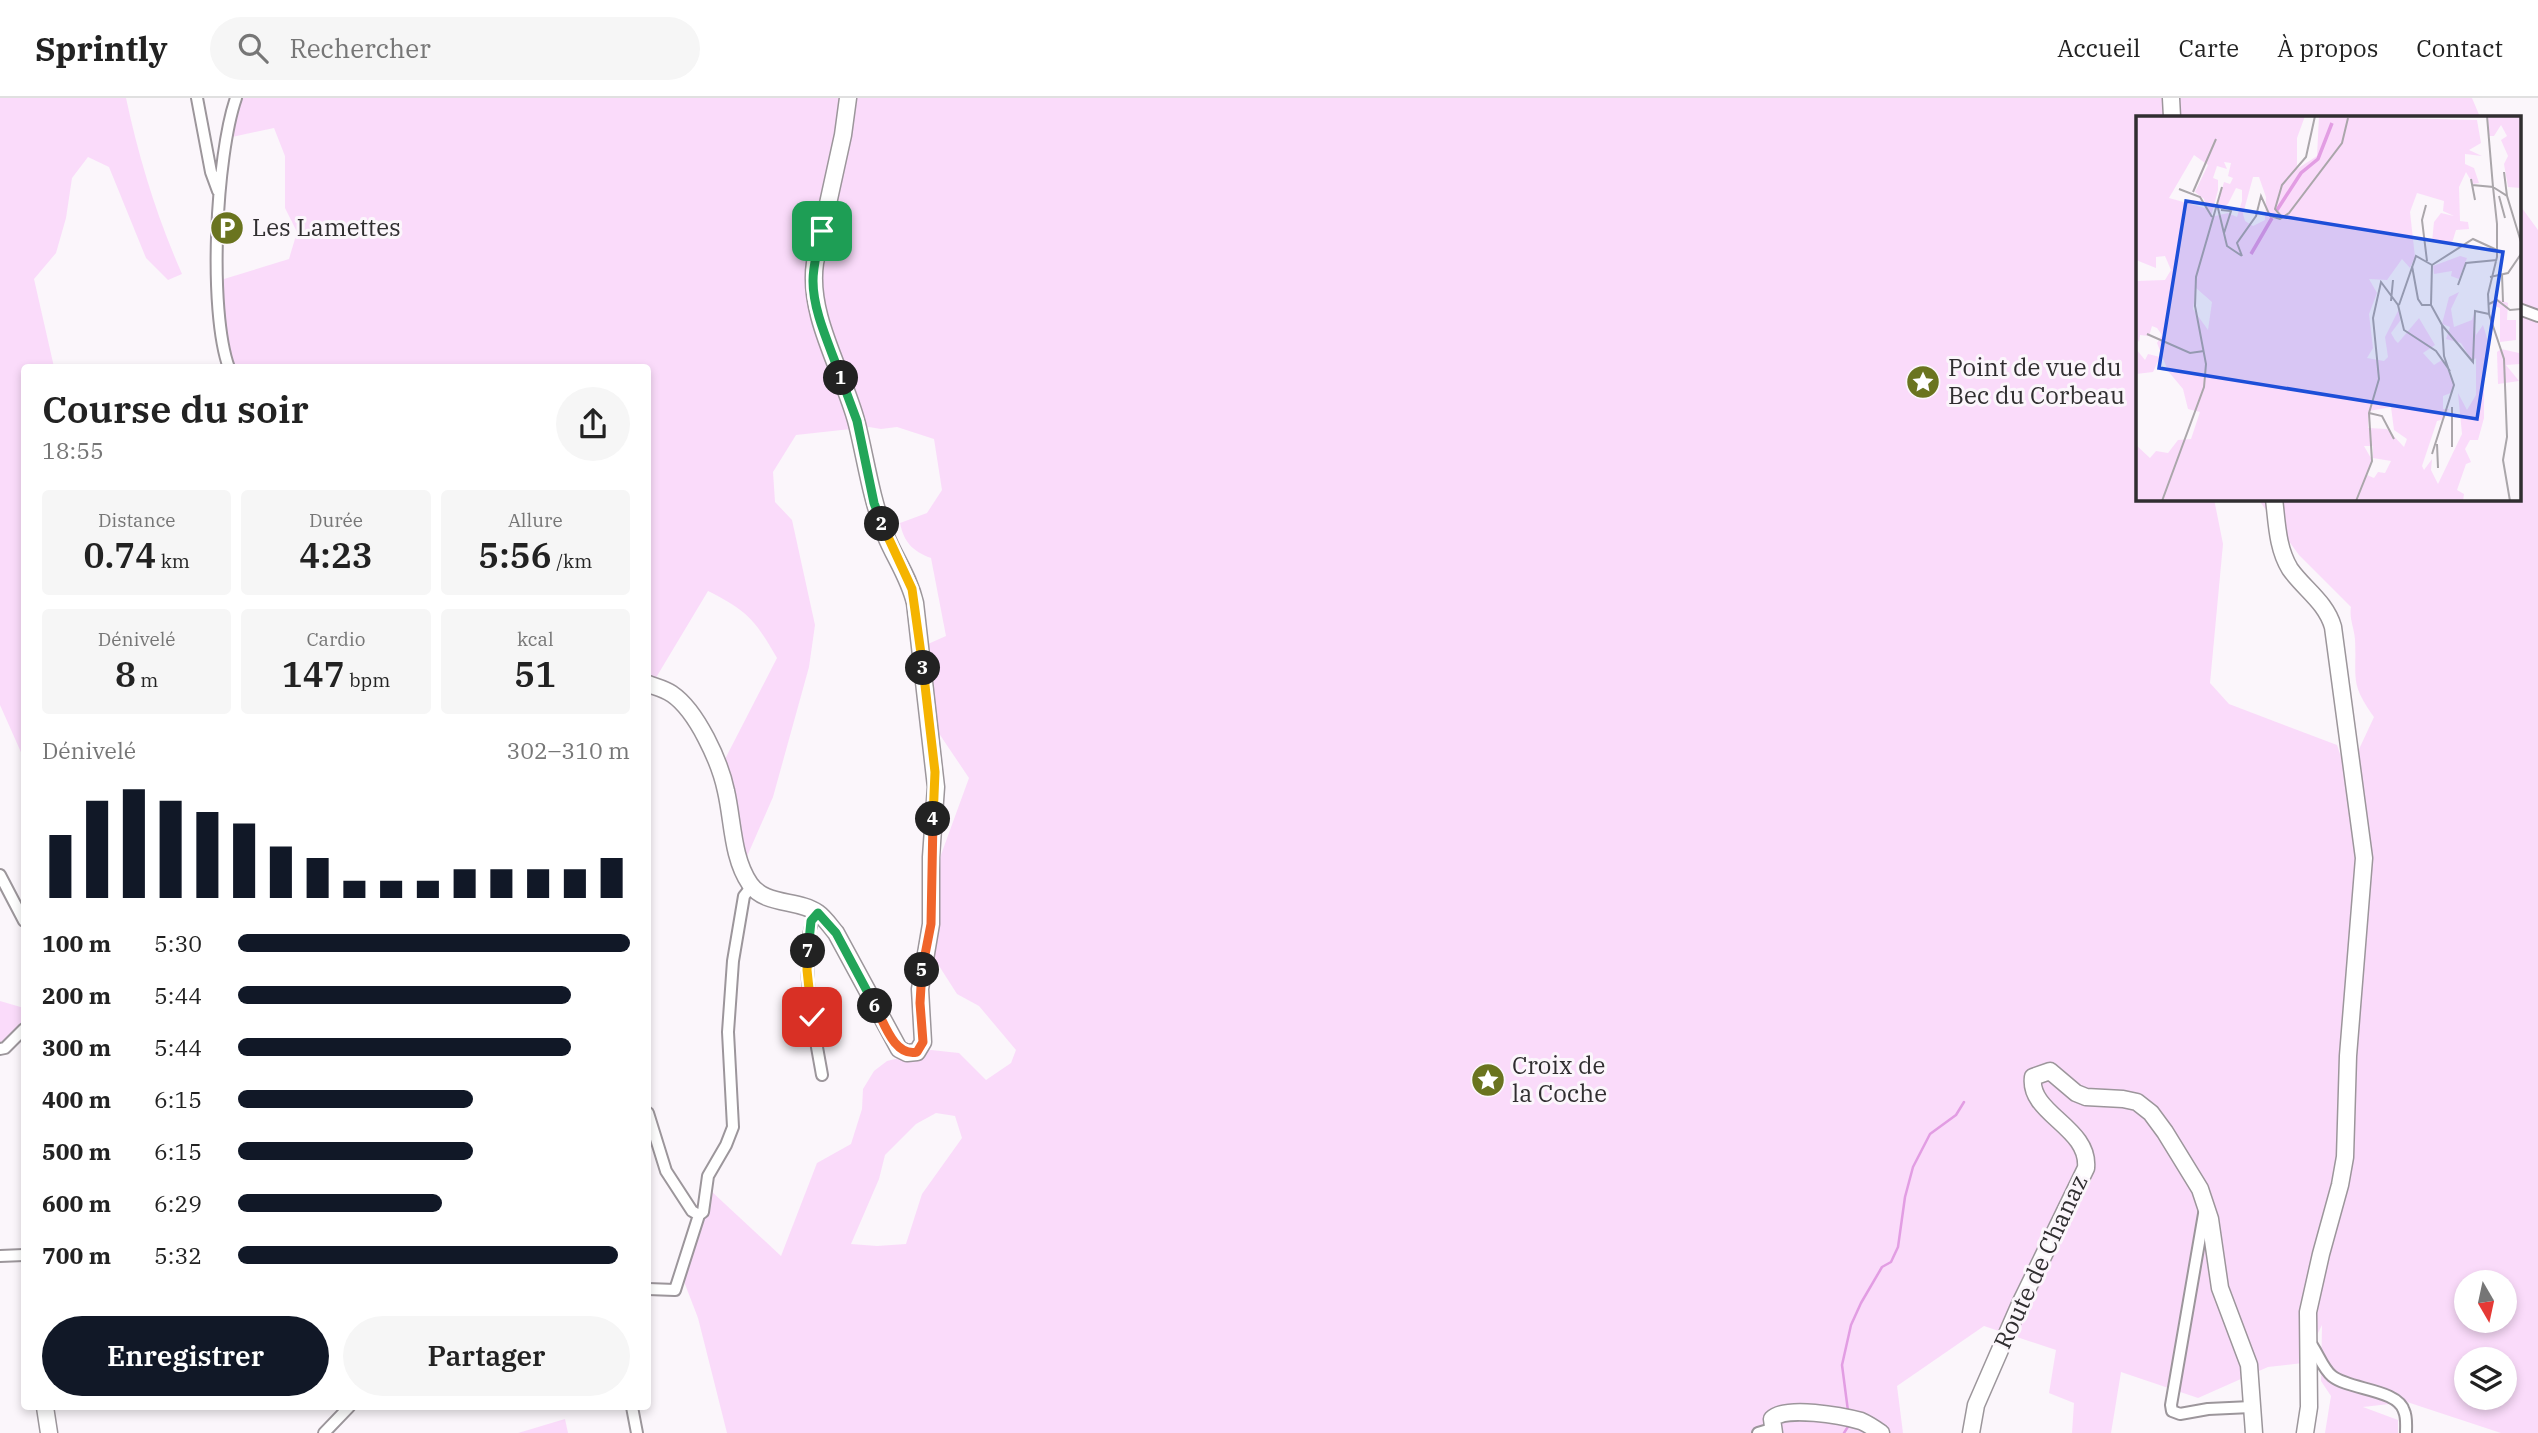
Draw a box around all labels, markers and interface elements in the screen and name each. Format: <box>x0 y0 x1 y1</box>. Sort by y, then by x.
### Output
search box <box>210 17 700 80</box>
text: Sprintly <box>35 27 168 70</box>
icon: search <box>234 29 272 67</box>
text: Rechercher <box>290 31 431 65</box>
text: Accueil <box>2057 32 2141 64</box>
text: Carte <box>2179 32 2239 64</box>
text: À propos <box>2277 32 2378 64</box>
text: Contact <box>2416 32 2503 64</box>
inset map <box>2136 116 2520 500</box>
pin <box>792 201 852 261</box>
parking icon: Les Lamettes <box>208 209 246 247</box>
place label: Les Lamettes <box>252 211 401 243</box>
icon: arrive <box>803 212 841 250</box>
place label: Point de vue du Bec du Corbeau <box>1948 351 2125 411</box>
pin: 1 <box>824 360 858 396</box>
place icon: Point de vue du Bec du Corbeau <box>1904 363 1942 401</box>
text: 1 <box>835 365 846 389</box>
text: Course du soir <box>42 384 309 433</box>
button: share <box>556 387 630 461</box>
text: 18:55 <box>42 435 104 465</box>
pin: 2 <box>864 506 900 542</box>
text: Distance <box>98 508 175 532</box>
text: Durée <box>309 508 363 532</box>
text: Allure <box>508 508 563 532</box>
text: 2 <box>876 511 887 535</box>
text: 0.74 <box>83 532 156 578</box>
text: 4:23 <box>299 532 373 578</box>
text: 5:56 <box>478 532 552 578</box>
text: km <box>156 549 190 573</box>
text: /km <box>552 549 592 573</box>
text: Dénivelé <box>98 627 176 651</box>
text: Cardio <box>306 627 366 651</box>
text: kcal <box>517 627 554 651</box>
pin: 3 <box>906 650 940 686</box>
text: 8 <box>115 651 136 697</box>
text: 147 <box>282 651 345 697</box>
text: 51 <box>514 651 556 697</box>
text: 3 <box>917 655 928 679</box>
text: m <box>136 668 158 692</box>
text: bpm <box>345 668 390 692</box>
text: Dénivelé <box>42 735 136 765</box>
text: 302–310 m <box>506 735 630 765</box>
pin: 4 <box>916 802 950 836</box>
text: 4 <box>927 806 938 830</box>
text: 100 m <box>42 928 111 958</box>
text: 5:30 <box>154 928 202 958</box>
pin: 7 <box>790 934 826 968</box>
text: 7 <box>802 938 813 962</box>
pin: 5 <box>904 952 940 988</box>
text: 5 <box>916 957 927 981</box>
text: 200 m <box>42 980 111 1010</box>
text: 5:44 <box>154 980 202 1010</box>
pin <box>782 987 842 1047</box>
pin: 6 <box>858 988 892 1024</box>
text: 6 <box>869 993 880 1017</box>
icon: check <box>793 998 831 1036</box>
text: 300 m <box>42 1032 111 1062</box>
text: 5:44 <box>154 1032 202 1062</box>
place label: Croix de la Coche <box>1512 1049 1607 1109</box>
place icon: Croix de la Coche <box>1469 1061 1507 1099</box>
text: 400 m <box>42 1084 111 1114</box>
text: 6:15 <box>154 1084 202 1114</box>
text: 500 m <box>42 1136 111 1166</box>
text: 6:15 <box>154 1136 202 1166</box>
street label: Route de Chanaz <box>1986 1169 2094 1354</box>
text: 600 m <box>42 1188 111 1218</box>
text: 6:29 <box>154 1188 202 1218</box>
text: 700 m <box>42 1240 111 1270</box>
text: 5:32 <box>154 1240 202 1270</box>
north arrow <box>2454 1270 2516 1334</box>
map controls <box>2454 1270 2517 1410</box>
button: Enregistrer <box>42 1316 329 1396</box>
button: Partager <box>343 1316 630 1396</box>
button: layers <box>2454 1347 2517 1410</box>

